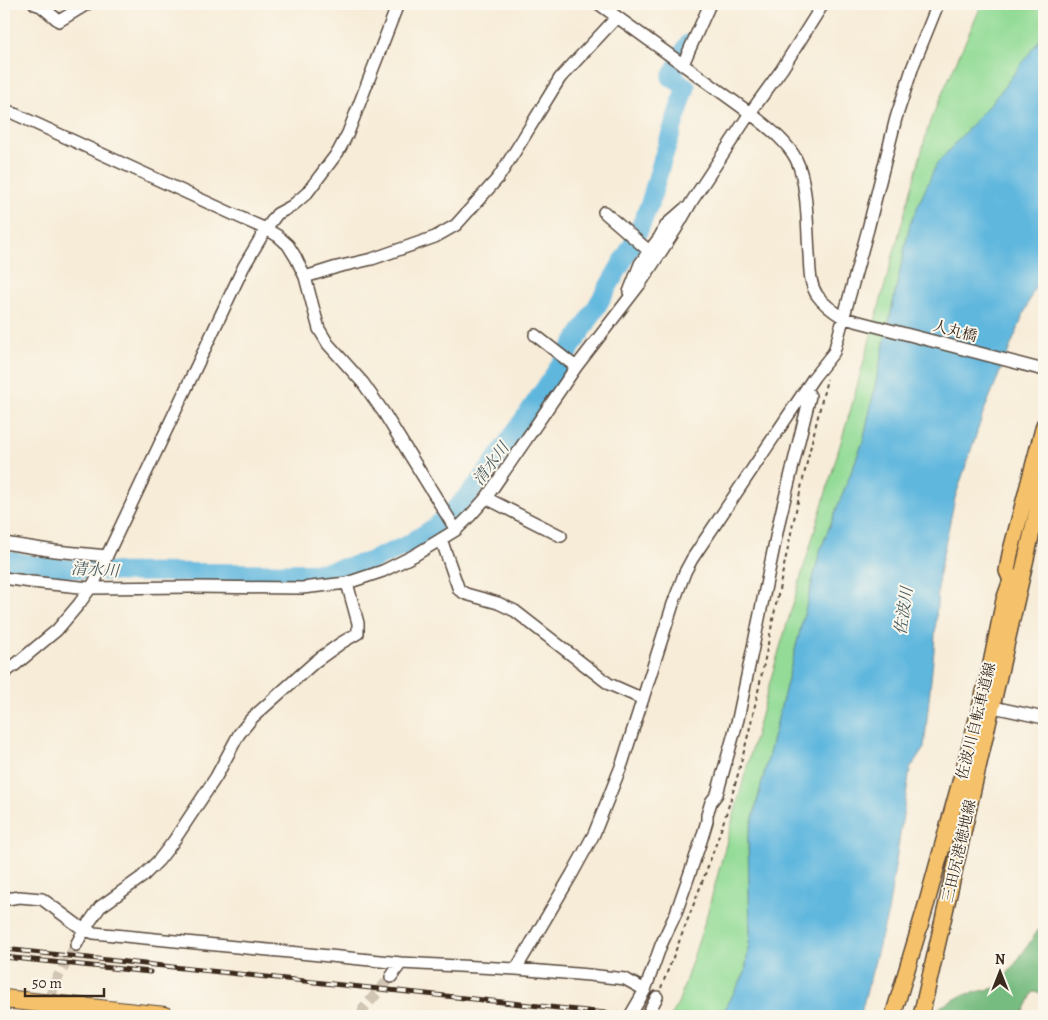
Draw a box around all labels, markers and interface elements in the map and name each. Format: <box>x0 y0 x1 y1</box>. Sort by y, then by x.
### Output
street label: 人丸橋 <box>931 316 979 346</box>
water label: 清水川 <box>468 437 515 490</box>
water label: 清水川 <box>70 558 122 582</box>
water label: 佐波川 <box>890 584 919 636</box>
street label: 佐波川自転車道線 <box>952 660 1000 782</box>
street label: 三田尻港徳地線 <box>937 798 981 904</box>
north arrow <box>976 948 1026 998</box>
text: N <box>995 950 1005 969</box>
scale bar <box>25 965 104 997</box>
text: 50 m <box>32 973 62 993</box>

